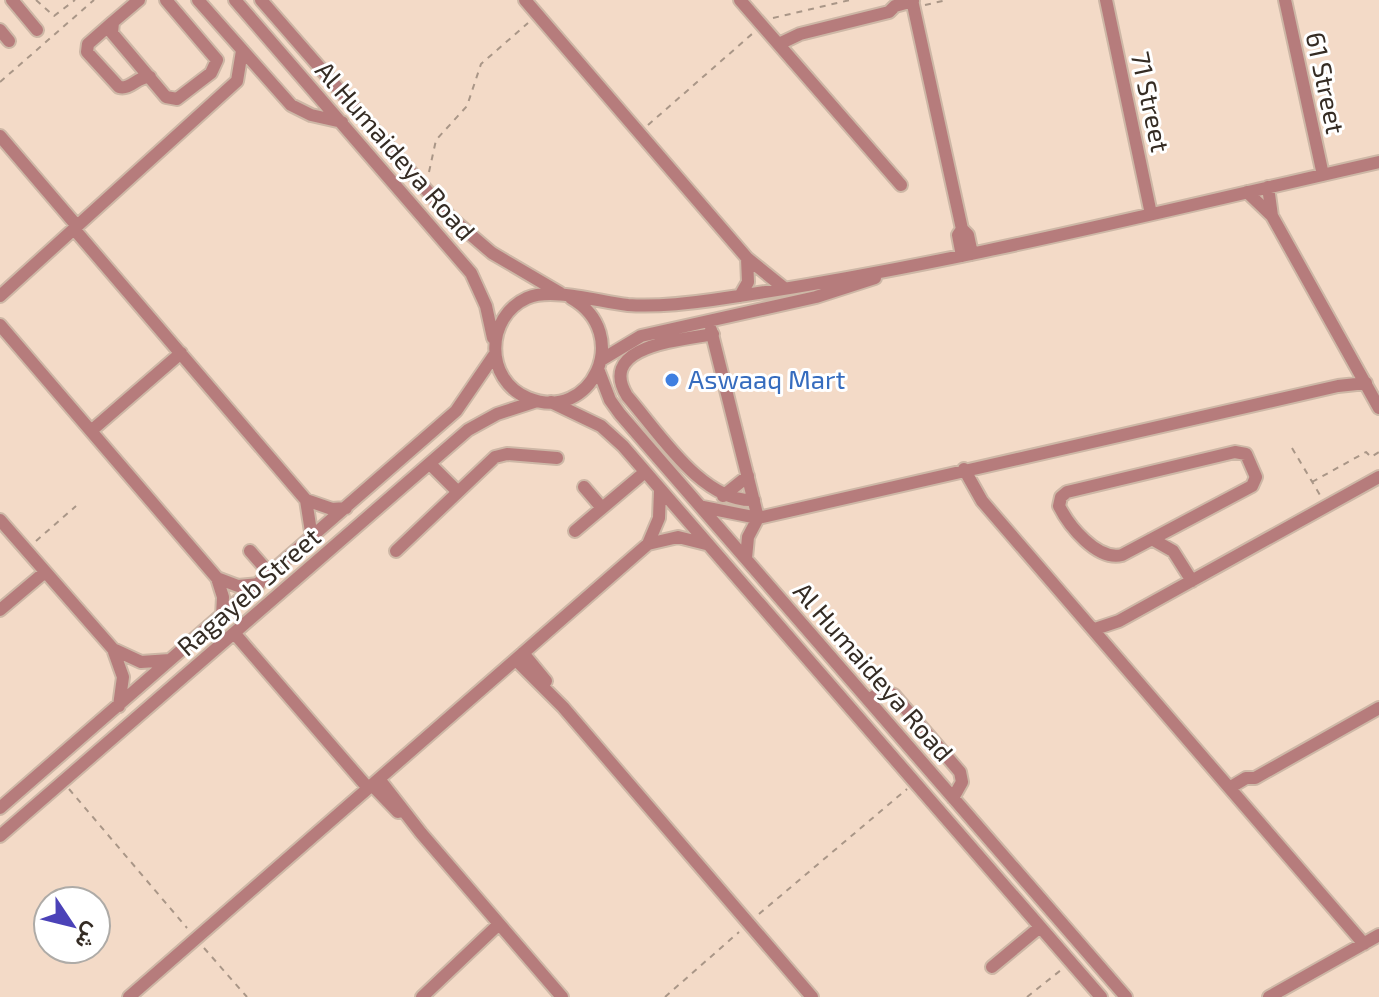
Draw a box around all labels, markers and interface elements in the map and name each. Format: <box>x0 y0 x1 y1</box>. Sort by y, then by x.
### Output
street label: 61 Street <box>1301 29 1352 137</box>
street label: 71 Street <box>1126 49 1177 155</box>
street label: Al Humaideya Road <box>310 54 482 246</box>
place label: Aswaaq Mart <box>688 363 845 394</box>
marker: Aswaaq Mart <box>663 371 681 389</box>
street label: Ragayeb Street <box>170 520 326 661</box>
street label: Al Humaideya Road <box>788 575 960 767</box>
north arrow <box>32 885 112 965</box>
text: ش <box>69 918 107 955</box>

